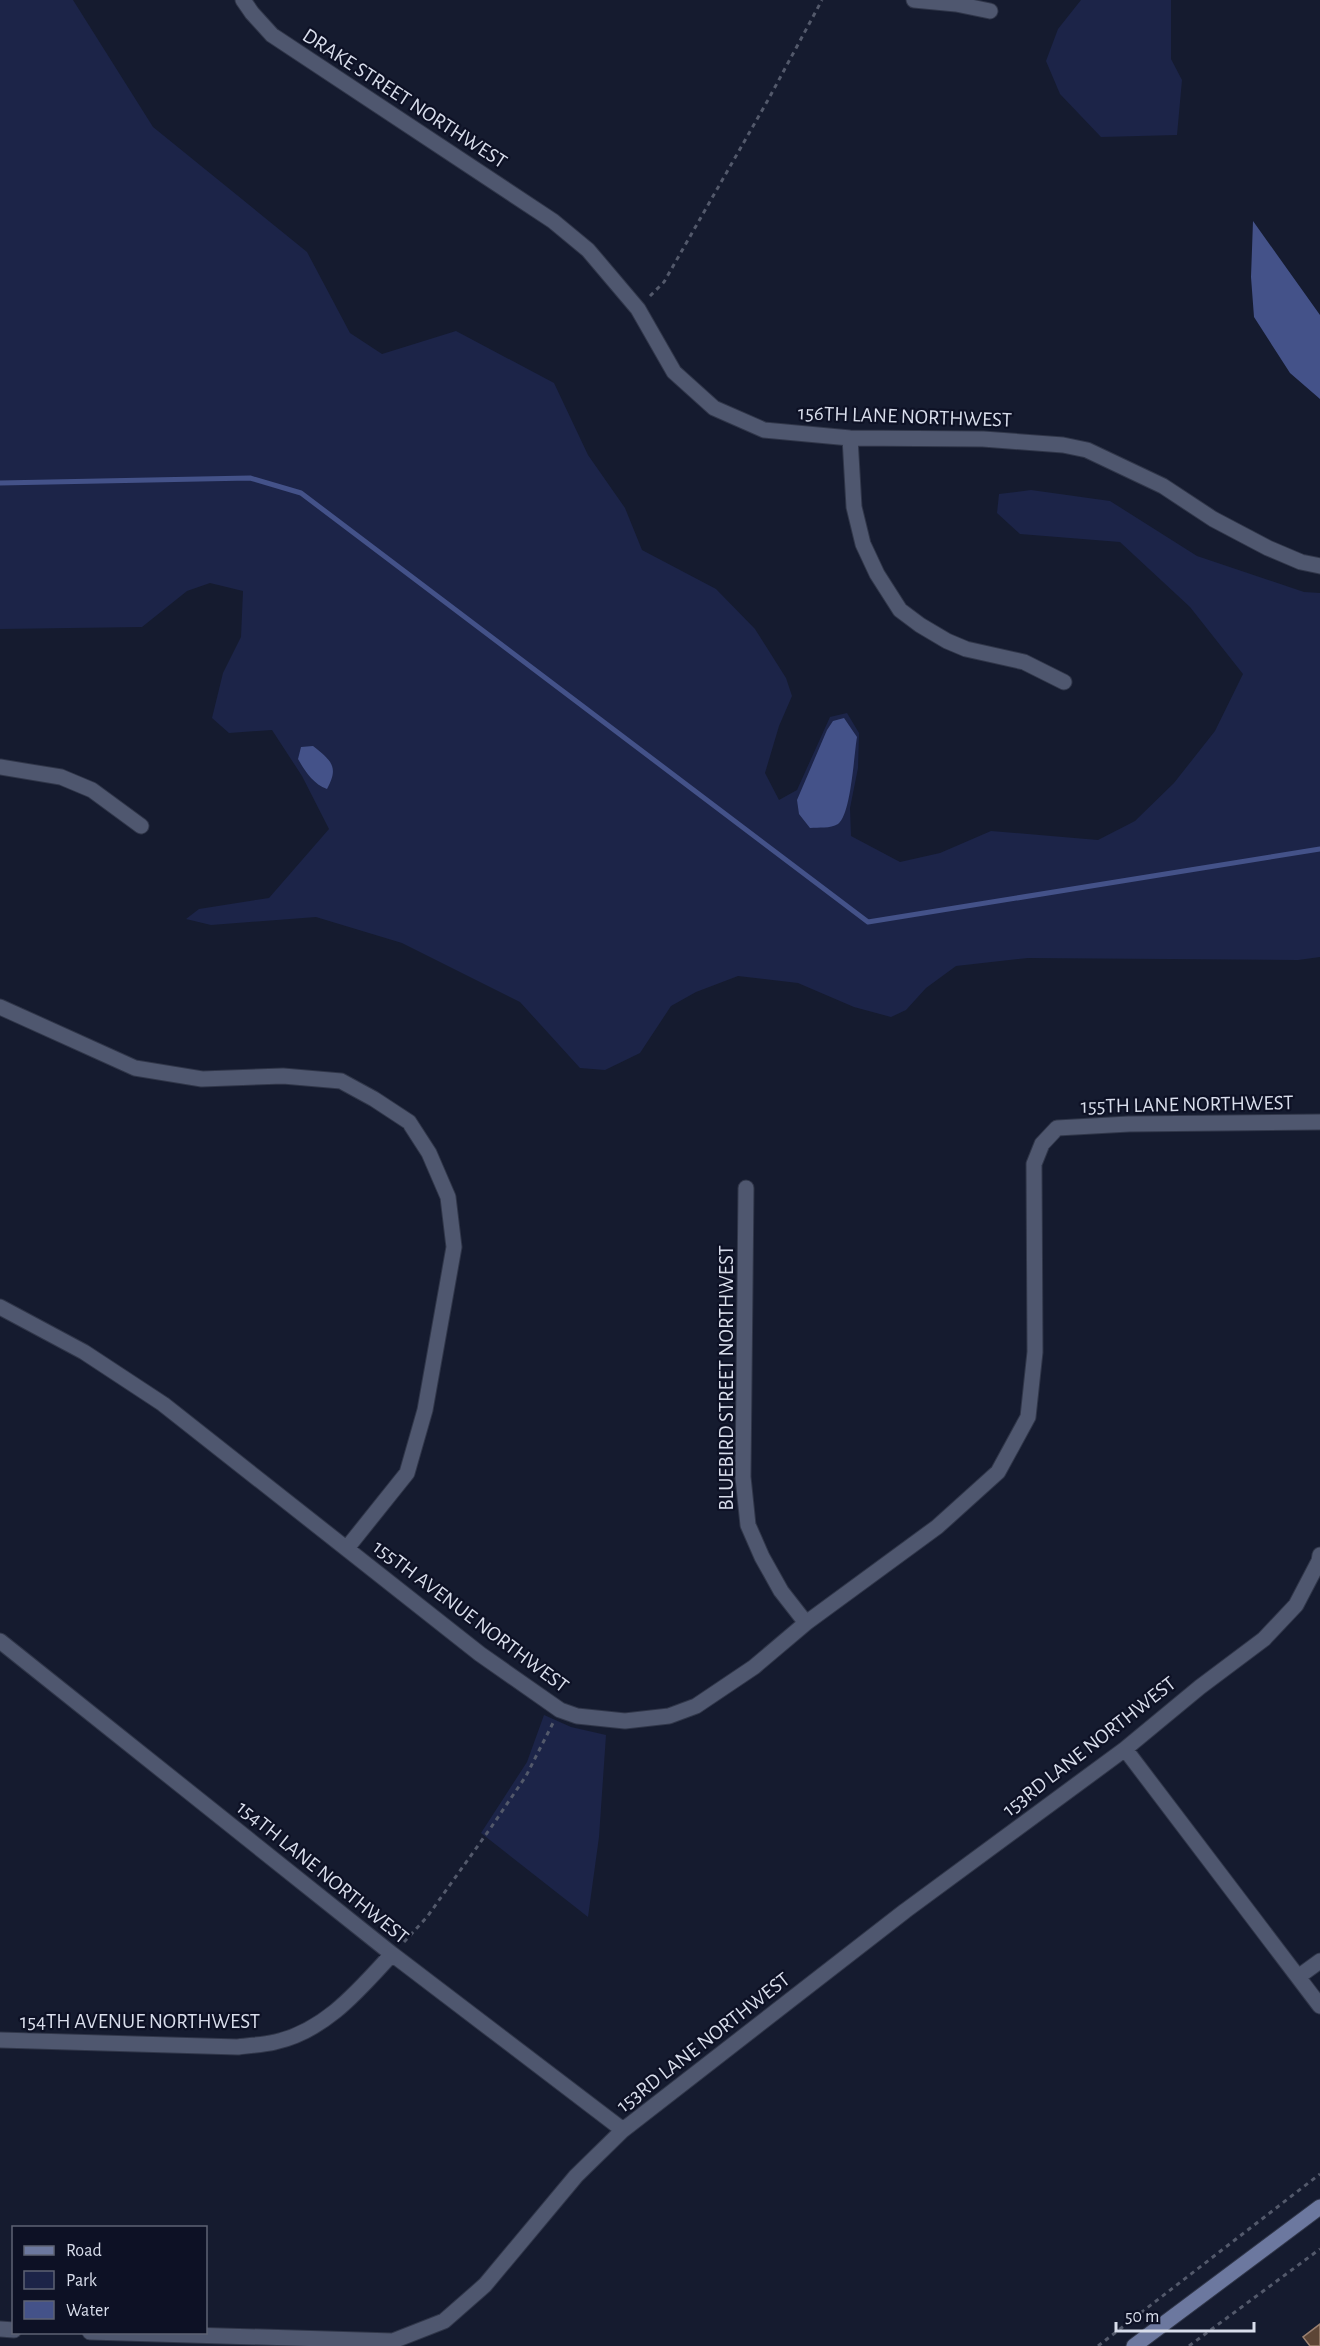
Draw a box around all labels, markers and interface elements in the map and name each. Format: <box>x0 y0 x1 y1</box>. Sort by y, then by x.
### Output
street label: DRAKE STREET NORTHWEST <box>299 24 511 172</box>
street label: 156TH LANE NORTHWEST <box>798 402 1012 431</box>
street label: 155TH LANE NORTHWEST <box>1080 1092 1294 1117</box>
street label: BLUEBIRD STREET NORTHWEST <box>716 1245 737 1511</box>
street label: 155TH AVENUE NORTHWEST <box>369 1536 572 1697</box>
street label: 153RD LANE NORTHWEST <box>999 1672 1180 1820</box>
street label: 154TH LANE NORTHWEST <box>233 1797 413 1948</box>
street label: 153RD LANE NORTHWEST <box>613 1968 794 2116</box>
street label: 154TH AVENUE NORTHWEST <box>20 2011 260 2032</box>
legend <box>12 2226 207 2334</box>
text: Road <box>66 2242 102 2260</box>
text: Park <box>66 2272 98 2290</box>
scale bar <box>1116 2295 1254 2333</box>
text: Water <box>66 2302 109 2320</box>
text: 50 m <box>1125 2308 1159 2326</box>

